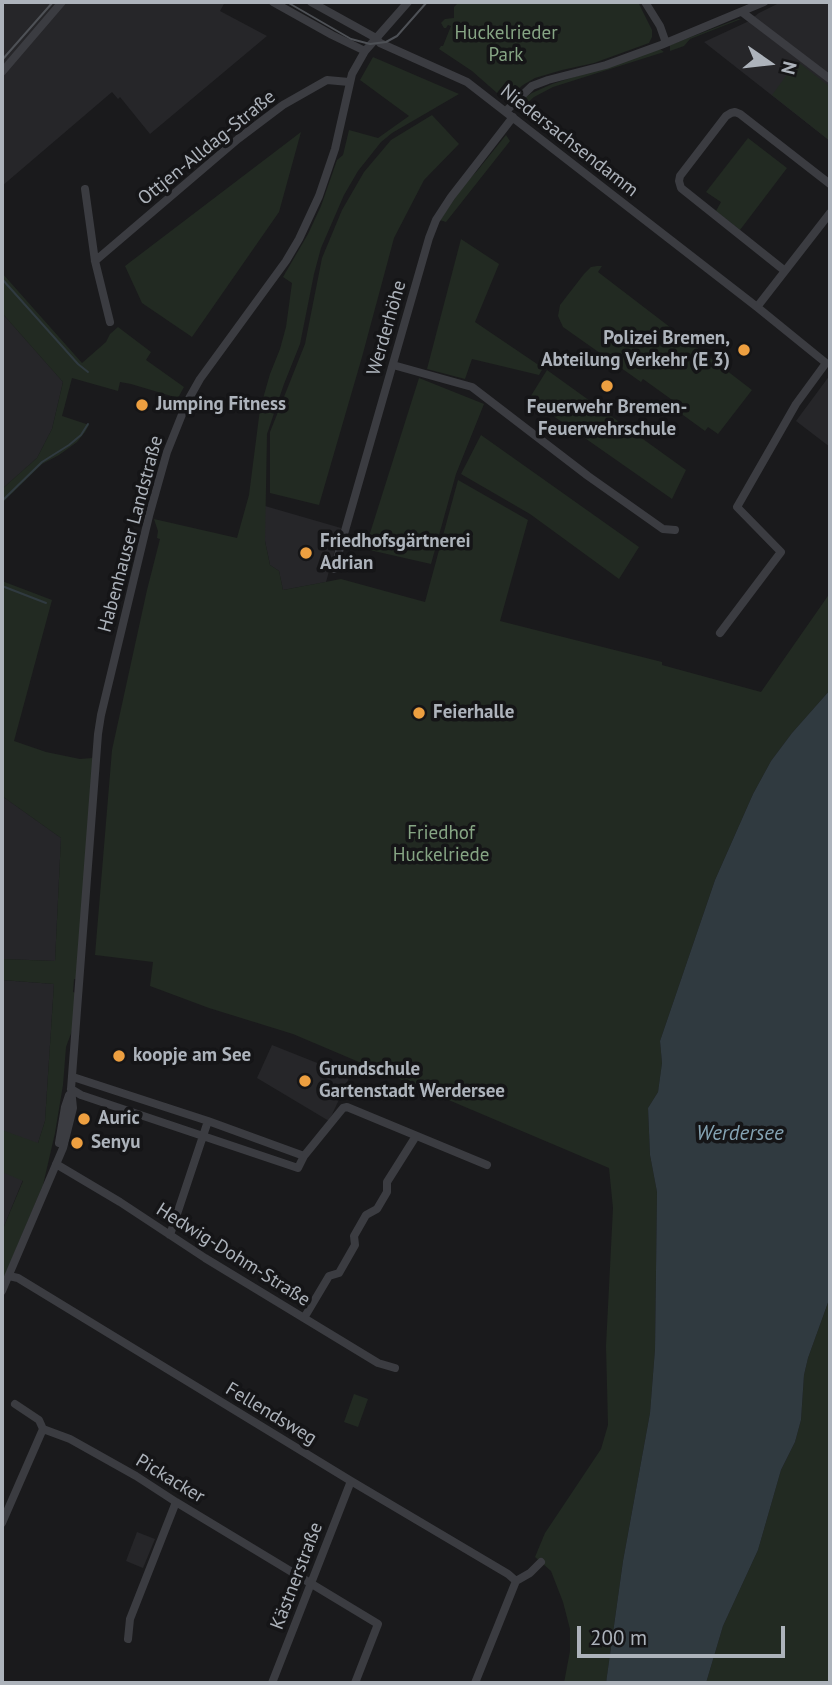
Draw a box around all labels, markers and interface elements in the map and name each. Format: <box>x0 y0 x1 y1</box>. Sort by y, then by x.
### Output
park label: Huckelrieder Park <box>454 23 558 67</box>
north arrow <box>734 28 804 98</box>
text: N <box>776 59 803 77</box>
street label: Niedersachsendamm <box>495 80 643 202</box>
street label: Ottjen-Alldag-Straße <box>134 86 280 210</box>
street label: Werderhöhe <box>363 278 411 378</box>
place label: Polizei Bremen, Abteilung Verkehr (E 3) <box>541 328 730 372</box>
marker: Polizei Bremen, Abteilung Verkehr (E 3) <box>736 342 752 358</box>
marker: Feuerwehr Bremen- Feuerwehrschule <box>599 378 615 394</box>
place label: Jumping Fitness <box>156 394 286 416</box>
marker: Jumping Fitness <box>134 397 150 413</box>
place label: Feuerwehr Bremen- Feuerwehrschule <box>527 397 687 441</box>
street label: Habenhauser Landstraße <box>94 433 168 635</box>
place label: Friedhofsgärtnerei Adrian <box>320 531 471 575</box>
marker: Friedhofsgärtnerei Adrian <box>298 545 314 561</box>
place label: Feierhalle <box>433 702 514 724</box>
marker: Feierhalle <box>411 705 427 721</box>
park label: Friedhof Huckelriede <box>393 823 489 867</box>
place label: koopje am See <box>133 1045 251 1067</box>
marker: koopje am See <box>111 1048 127 1064</box>
place label: Grundschule Gartenstadt Werdersee <box>319 1059 505 1103</box>
marker: Grundschule Gartenstadt Werdersee <box>297 1073 313 1089</box>
place label: Auric <box>98 1108 140 1130</box>
marker: Auric <box>76 1111 92 1127</box>
water label: Werdersee <box>696 1121 784 1147</box>
place label: Senyu <box>91 1132 140 1154</box>
marker: Senyu <box>69 1135 85 1151</box>
street label: Hedwig-Dohm-Straße <box>152 1198 314 1312</box>
street label: Fellendsweg <box>221 1378 321 1450</box>
street label: Pickacker <box>131 1450 209 1508</box>
street label: Kästnerstraße <box>266 1519 328 1633</box>
scale bar <box>580 1612 788 1656</box>
text: 200 m <box>590 1624 647 1651</box>

